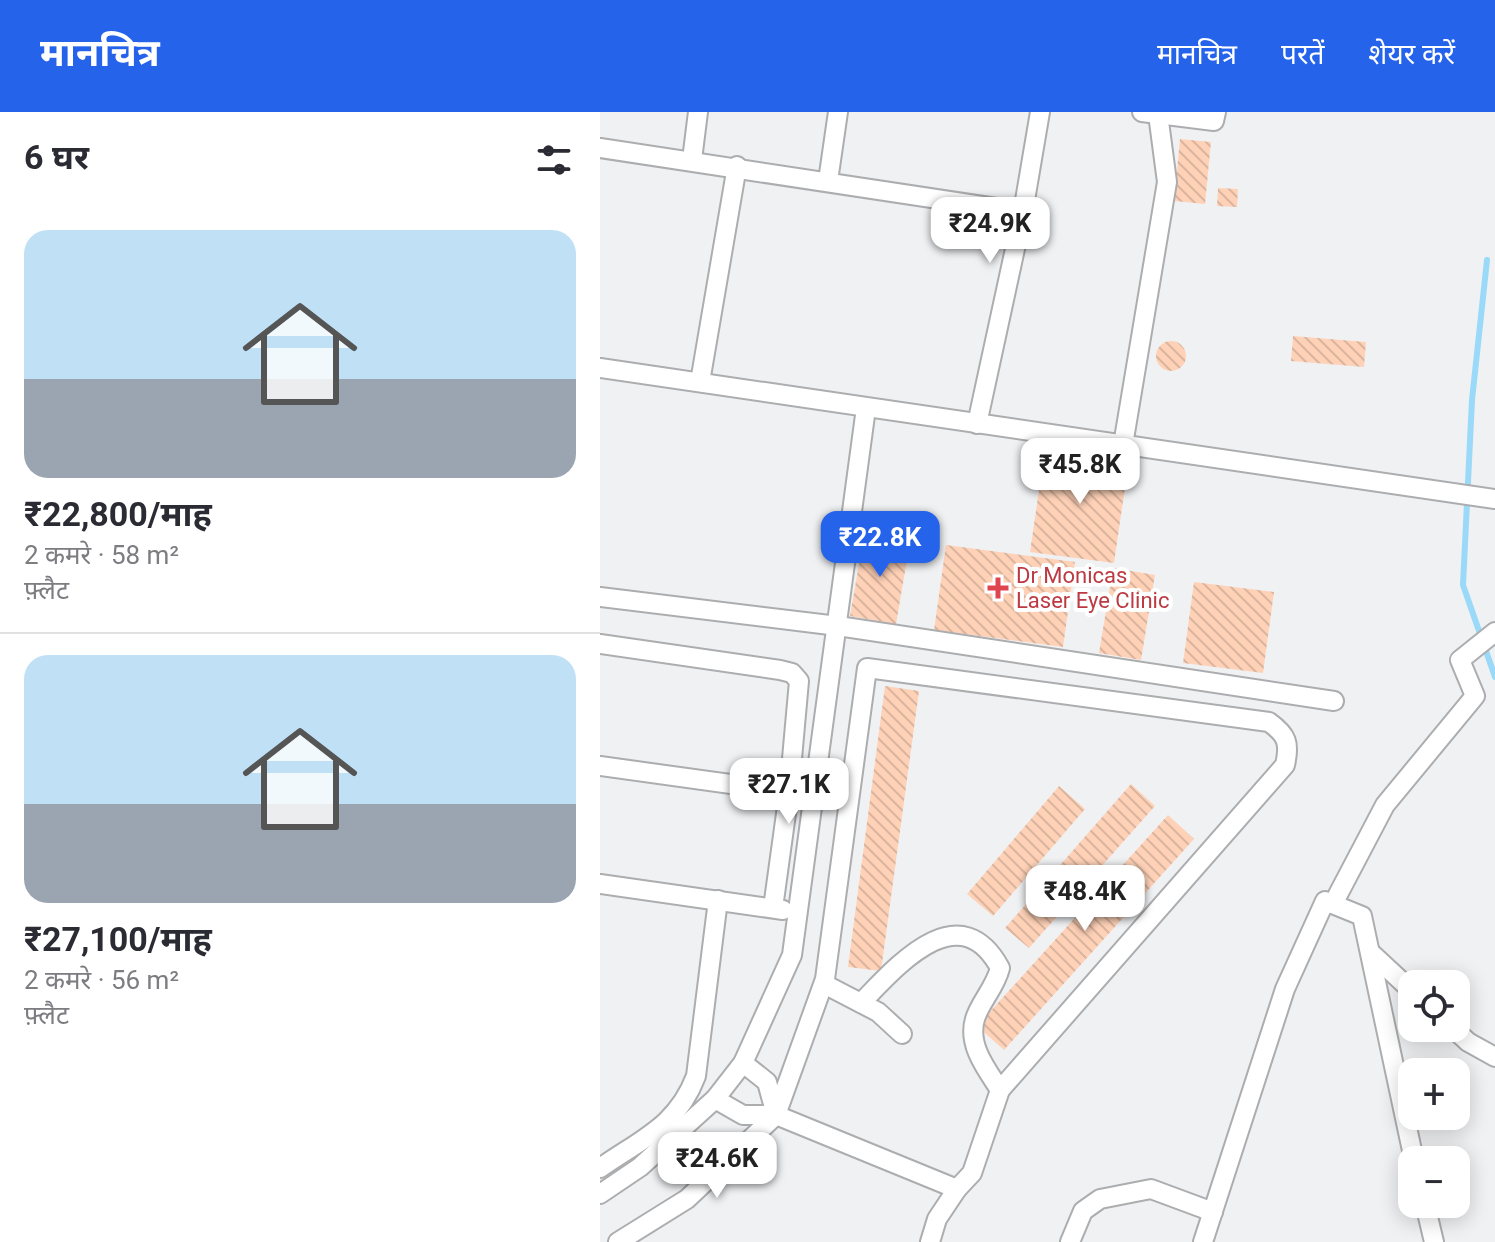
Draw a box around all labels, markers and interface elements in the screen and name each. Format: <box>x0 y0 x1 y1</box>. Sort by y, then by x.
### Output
text: मानचित्र <box>40 31 160 75</box>
text: मानचित्र <box>1157 38 1237 71</box>
text: परतें <box>1281 38 1324 71</box>
text: शेयर करें <box>1368 38 1455 71</box>
text: 6 घर <box>24 137 89 177</box>
icon: filters <box>532 138 576 182</box>
pin: ₹24.9K <box>925 197 1055 265</box>
text: ₹24.9K <box>949 208 1031 238</box>
icon: home <box>228 282 372 426</box>
pin: ₹45.8K <box>1015 438 1145 506</box>
text: ₹45.8K <box>1039 449 1121 479</box>
text: ₹22,800/माह <box>24 494 212 534</box>
pin: ₹22.8K <box>815 511 945 579</box>
text: ₹22.8K <box>839 522 921 552</box>
text: 2 कमरे · 58 m² <box>24 540 179 570</box>
place label: Dr Monicas Laser Eye Clinic <box>1016 563 1169 613</box>
text: फ़्लैट <box>24 575 69 605</box>
marker: Dr Monicas Laser Eye Clinic <box>987 577 1009 599</box>
icon: home <box>228 707 372 851</box>
pin: ₹27.1K <box>724 758 854 826</box>
text: ₹27.1K <box>748 769 830 799</box>
pin: ₹48.4K <box>1020 865 1150 933</box>
text: ₹48.4K <box>1044 876 1126 906</box>
text: ₹27,100/माह <box>24 919 212 959</box>
text: 2 कमरे · 56 m² <box>24 965 179 995</box>
map controls <box>1398 970 1470 1218</box>
button: locate <box>1398 970 1470 1042</box>
text: फ़्लैट <box>24 1000 69 1030</box>
button: + <box>1398 1058 1470 1130</box>
pin: ₹24.6K <box>652 1132 782 1200</box>
text: ₹24.6K <box>676 1143 758 1173</box>
button: − <box>1398 1146 1470 1218</box>

